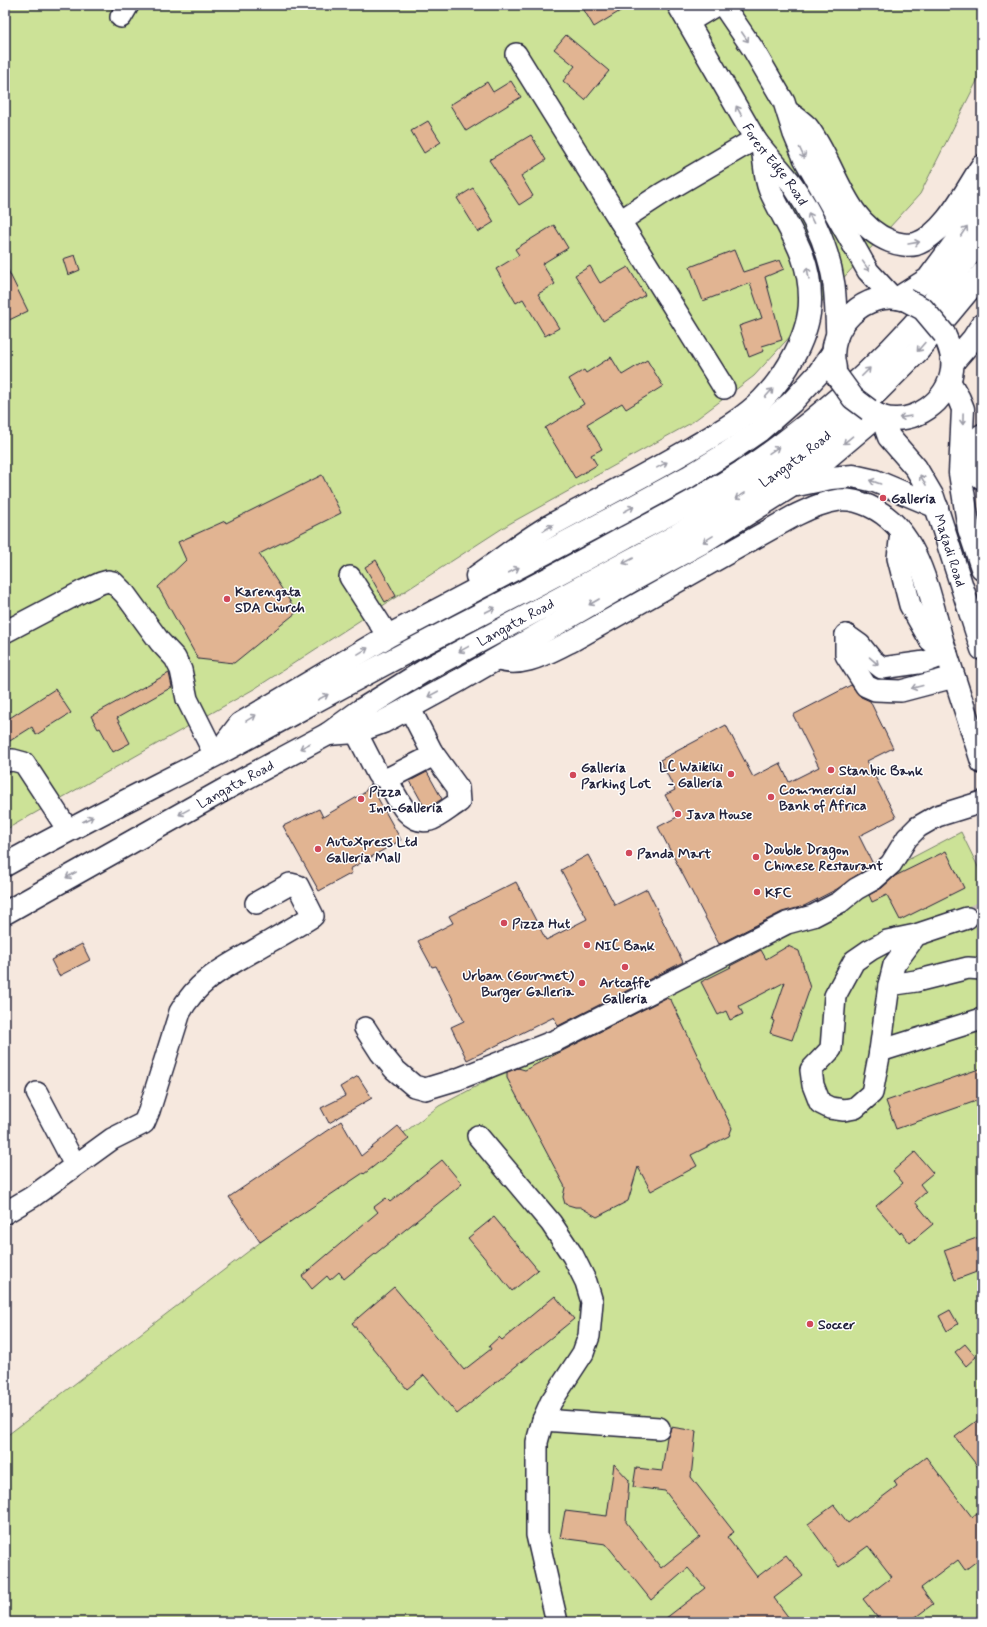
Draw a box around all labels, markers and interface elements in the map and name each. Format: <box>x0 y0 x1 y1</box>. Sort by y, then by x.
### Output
one-way arrow <box>741 31 749 42</box>
one-way arrow <box>734 105 742 117</box>
street label: Forest Edge Road <box>738 120 811 209</box>
one-way arrow <box>799 147 806 159</box>
one-way arrow <box>807 212 814 224</box>
one-way arrow <box>960 226 968 237</box>
one-way arrow <box>907 239 920 247</box>
one-way arrow <box>862 261 870 272</box>
one-way arrow <box>803 267 811 280</box>
one-way arrow <box>917 341 926 352</box>
one-way arrow <box>861 367 871 377</box>
one-way arrow <box>764 388 773 398</box>
one-way arrow <box>959 412 967 425</box>
one-way arrow <box>899 413 912 421</box>
street label: Langata Road <box>756 427 835 492</box>
one-way arrow <box>843 436 854 445</box>
one-way arrow <box>768 446 779 454</box>
one-way arrow <box>656 461 668 468</box>
one-way arrow <box>919 474 927 486</box>
one-way arrow <box>868 478 881 485</box>
place label: Galleria <box>891 490 936 508</box>
one-way arrow <box>734 493 746 501</box>
marker: Galleria <box>878 493 888 503</box>
one-way arrow <box>623 505 635 512</box>
street label: Magadi Road <box>929 512 969 589</box>
one-way arrow <box>542 523 554 531</box>
one-way arrow <box>703 535 714 543</box>
one-way arrow <box>622 558 634 565</box>
one-way arrow <box>508 565 520 573</box>
place label: Karengata SDA Church <box>235 583 305 617</box>
marker: Karengata SDA Church <box>222 594 232 604</box>
street label: Langata Road <box>474 595 558 651</box>
one-way arrow <box>588 599 600 607</box>
one-way arrow <box>484 605 496 613</box>
one-way arrow <box>458 646 470 654</box>
one-way arrow <box>357 647 369 655</box>
one-way arrow <box>869 657 879 666</box>
one-way arrow <box>910 684 923 691</box>
one-way arrow <box>427 691 439 699</box>
one-way arrow <box>317 693 329 700</box>
one-way arrow <box>245 713 257 721</box>
one-way arrow <box>300 743 312 750</box>
street label: Langata Road <box>194 757 277 813</box>
place label: LC Waikiki - Galleria <box>659 758 723 792</box>
place label: Galleria Parking Lot <box>581 759 652 796</box>
place label: Stanbic Bank <box>839 762 923 780</box>
marker: Stanbic Bank <box>826 765 836 775</box>
marker: LC Waikiki - Galleria <box>726 769 736 779</box>
marker: Galleria Parking Lot <box>568 770 578 780</box>
place label: Commercial Bank of Africa <box>779 781 867 815</box>
place label: Pizza Inn-Galleria <box>369 783 443 817</box>
marker: Commercial Bank of Africa <box>766 792 776 802</box>
marker: Pizza Inn-Galleria <box>356 794 366 804</box>
place label: Java House <box>686 806 752 824</box>
one-way arrow <box>178 808 190 816</box>
marker: Java House <box>673 809 683 819</box>
one-way arrow <box>82 815 94 822</box>
place label: AutoXpress Ltd Galleria Mall <box>326 833 418 867</box>
place label: Double Dragon Chinese Restaurant <box>764 841 883 875</box>
marker: AutoXpress Ltd Galleria Mall <box>313 844 323 854</box>
place label: Panda Mart <box>637 845 711 863</box>
marker: Panda Mart <box>624 848 634 858</box>
marker: Double Dragon Chinese Restaurant <box>751 852 761 862</box>
one-way arrow <box>65 872 77 880</box>
place label: KFC <box>765 884 791 902</box>
marker: KFC <box>752 887 762 897</box>
place label: Pizza Hut <box>512 915 571 933</box>
marker: Pizza Hut <box>499 918 509 928</box>
place label: NIC Bank <box>595 937 655 955</box>
marker: NIC Bank <box>582 940 592 950</box>
marker: Artcaffe Galleria <box>620 962 630 972</box>
place label: Urban (Gourmet) Burger Galleria <box>462 967 575 1003</box>
place label: Artcaffe Galleria <box>599 974 651 1008</box>
marker: Urban (Gourmet) Burger Galleria <box>577 978 587 988</box>
place label: Soccer <box>818 1316 855 1334</box>
marker: Soccer <box>805 1319 815 1329</box>

